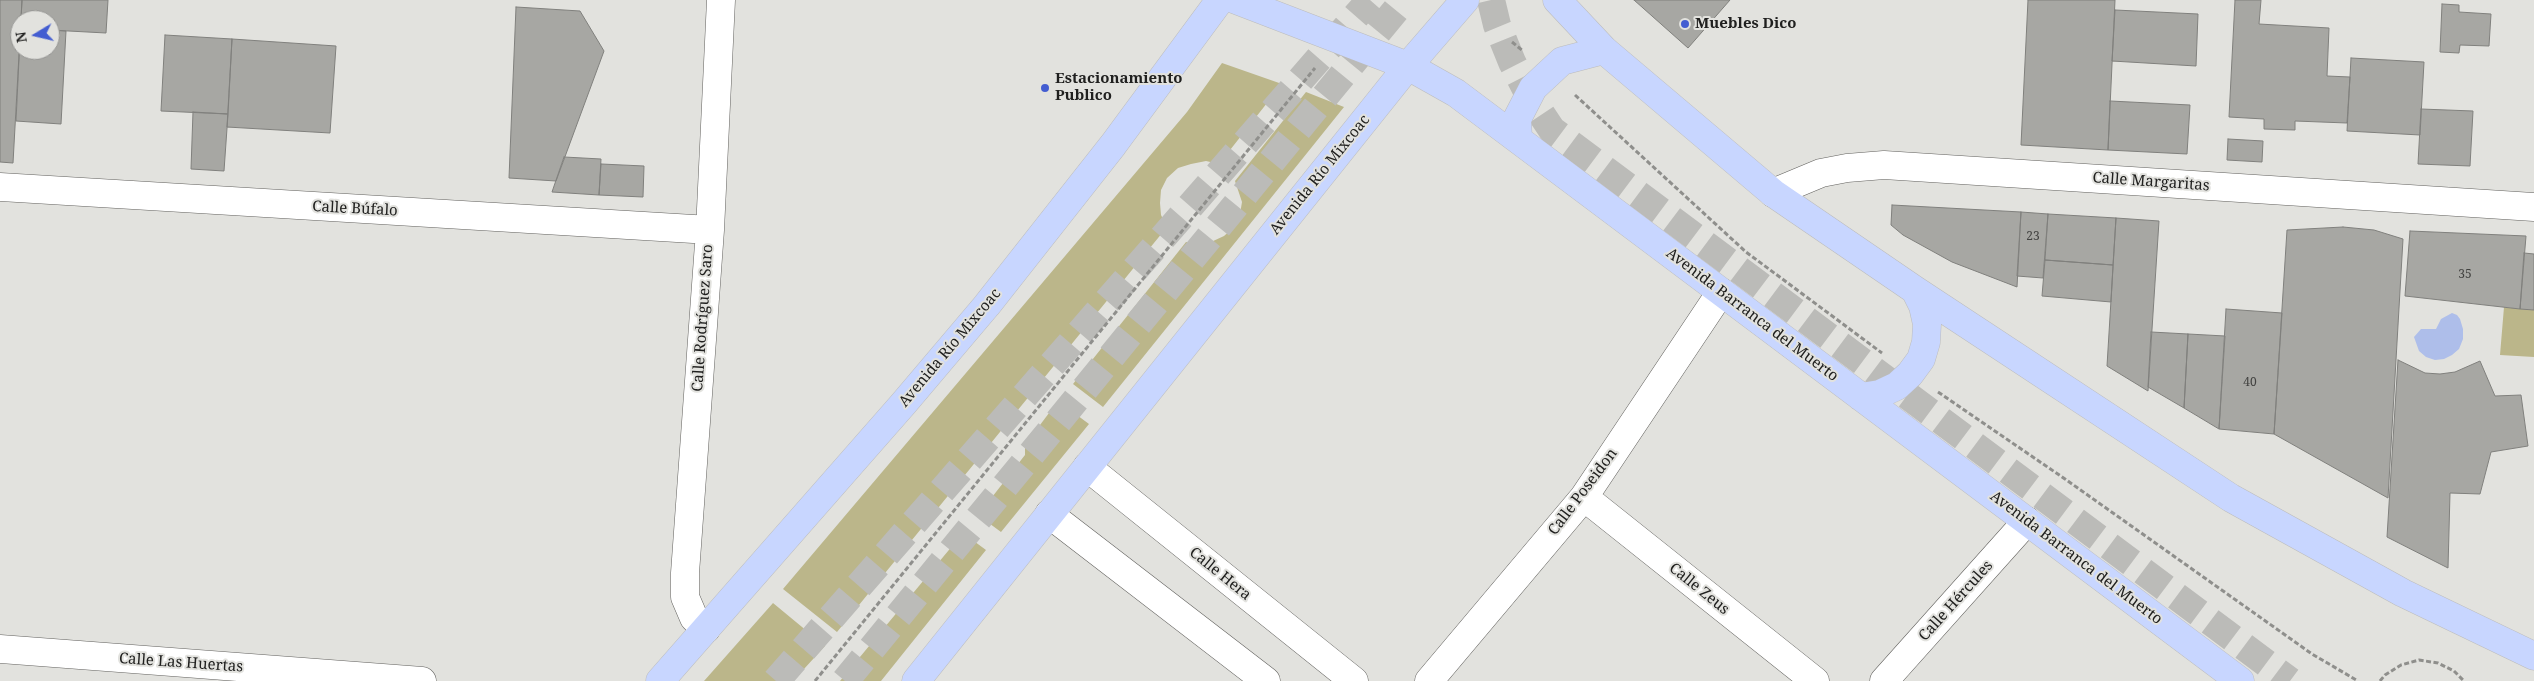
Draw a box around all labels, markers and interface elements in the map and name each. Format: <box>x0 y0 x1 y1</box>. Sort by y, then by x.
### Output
north arrow <box>10 10 60 60</box>
place label: Muebles Dico <box>1695 15 1796 33</box>
marker: Muebles Dico <box>1679 18 1691 30</box>
text: N <box>10 30 31 44</box>
place label: Estacionamiento Publico <box>1055 70 1182 105</box>
marker: Estacionamiento Publico <box>1039 82 1051 94</box>
street label: Avenida Río Mixcoac <box>1266 111 1374 239</box>
street label: Calle Margaritas <box>2092 169 2210 195</box>
street label: Calle Búfalo <box>312 198 398 220</box>
house number: 23 <box>2026 230 2040 244</box>
street label: Calle Rodríguez Saro <box>689 244 717 392</box>
street label: Avenida Barranca del Muerto <box>1662 244 1842 386</box>
house number: 35 <box>2458 268 2472 282</box>
street label: Avenida Río Mixcoac <box>895 285 1005 411</box>
house number: 40 <box>2243 376 2257 390</box>
street label: Calle Poseidon <box>1545 445 1621 539</box>
street label: Avenida Barranca del Muerto <box>1986 487 2166 629</box>
street label: Calle Hera <box>1186 544 1254 604</box>
street label: Calle Hércules <box>1915 557 1997 645</box>
street label: Calle Zeus <box>1665 559 1733 619</box>
street label: Calle Las Huertas <box>118 650 244 676</box>

